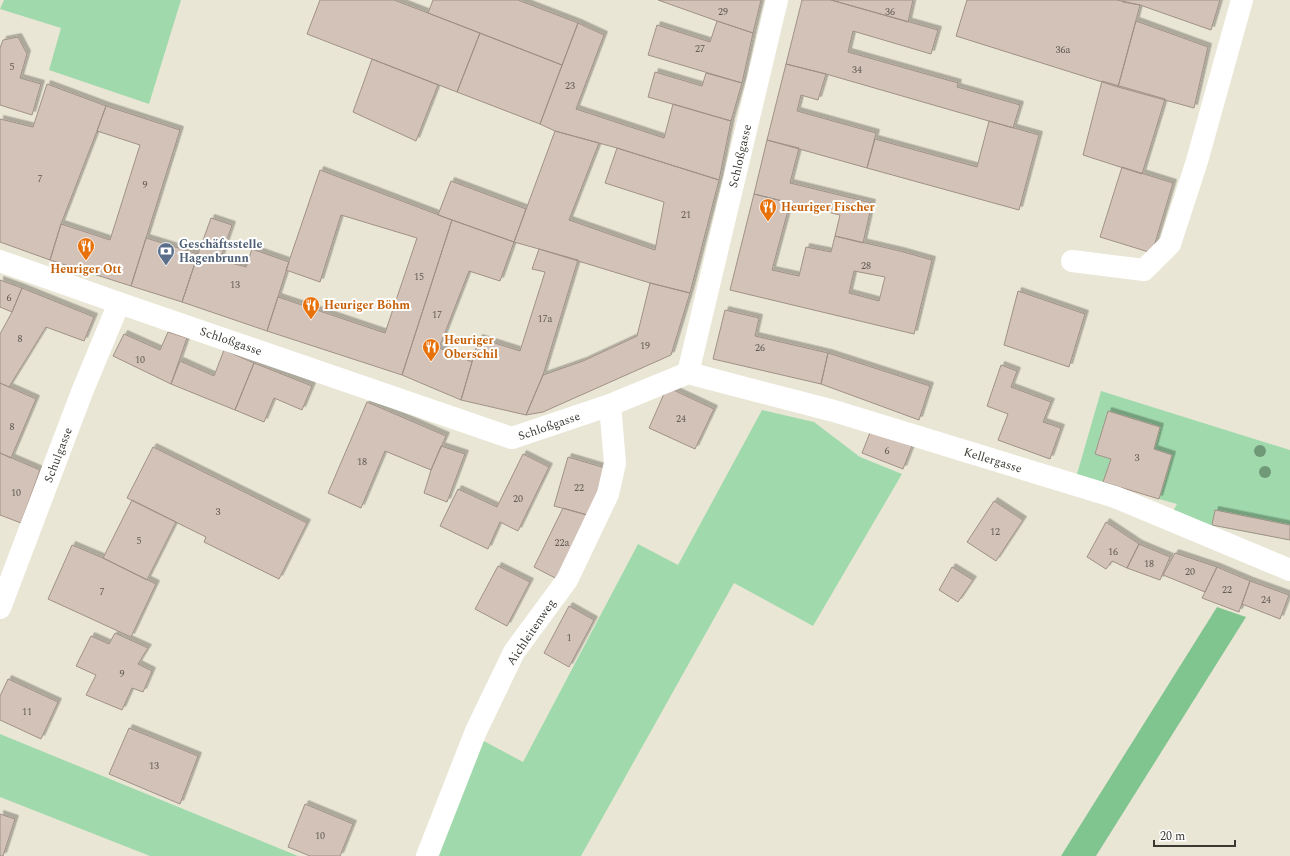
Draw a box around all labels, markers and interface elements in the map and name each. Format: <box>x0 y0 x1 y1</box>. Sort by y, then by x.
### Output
house number: 29 <box>718 4 728 20</box>
house number: 36 <box>885 4 895 20</box>
house number: 27 <box>695 41 705 57</box>
house number: 36a <box>1056 42 1071 58</box>
house number: 5 <box>10 59 15 75</box>
house number: 34 <box>852 62 862 78</box>
house number: 23 <box>565 78 575 94</box>
street label: Schloßgasse <box>724 122 757 190</box>
house number: 7 <box>38 171 43 187</box>
house number: 9 <box>143 177 148 193</box>
restaurant icon: Heuriger Fischer <box>758 197 778 222</box>
place label: Heuriger Fischer <box>781 198 876 217</box>
house number: 21 <box>681 207 691 223</box>
place label: Geschäftsstelle Hagenbrunn <box>179 235 262 268</box>
restaurant icon: Heuriger Ott <box>76 236 96 261</box>
bank icon: Geschäftsstelle Hagenbrunn <box>156 241 176 266</box>
house number: 28 <box>861 258 871 274</box>
place label: Heuriger Ott <box>50 260 122 279</box>
house number: 15 <box>414 269 424 285</box>
house number: 13 <box>230 277 240 293</box>
house number: 6 <box>7 290 12 306</box>
restaurant icon: Heuriger Böhm <box>301 295 321 320</box>
place label: Heuriger Böhm <box>324 296 410 315</box>
house number: 17 <box>432 307 442 323</box>
house number: 17a <box>538 311 553 327</box>
street label: Schloßgasse <box>197 322 265 361</box>
house number: 8 <box>18 331 23 347</box>
place label: Heuriger Oberschil <box>444 331 498 364</box>
restaurant icon: Heuriger Oberschil <box>421 337 441 362</box>
house number: 19 <box>640 338 650 354</box>
house number: 26 <box>755 340 765 356</box>
house number: 10 <box>135 352 145 368</box>
street label: Schloßgasse <box>515 407 583 446</box>
house number: 24 <box>676 411 686 427</box>
house number: 8 <box>10 419 15 435</box>
street label: Schulgasse <box>39 425 78 486</box>
house number: 6 <box>885 443 890 459</box>
street label: Kellergasse <box>961 443 1025 478</box>
house number: 3 <box>1135 450 1140 466</box>
house number: 18 <box>357 454 367 470</box>
house number: 22 <box>574 480 584 496</box>
house number: 10 <box>11 485 21 501</box>
house number: 20 <box>513 491 523 507</box>
house number: 3 <box>216 504 221 520</box>
house number: 12 <box>990 524 1000 540</box>
house number: 5 <box>137 533 142 549</box>
house number: 22a <box>555 535 570 551</box>
house number: 16 <box>1108 544 1118 560</box>
house number: 18 <box>1144 556 1154 572</box>
house number: 20 <box>1185 564 1195 580</box>
house number: 22 <box>1222 582 1232 598</box>
house number: 7 <box>100 584 105 600</box>
house number: 24 <box>1261 592 1271 608</box>
street label: Aichleitenweg <box>502 595 561 669</box>
house number: 1 <box>567 630 572 646</box>
house number: 9 <box>120 666 125 682</box>
house number: 11 <box>22 704 32 720</box>
house number: 13 <box>149 758 159 774</box>
scale bar <box>1154 822 1235 848</box>
text: 20 m <box>1160 827 1185 846</box>
house number: 10 <box>315 828 325 844</box>

